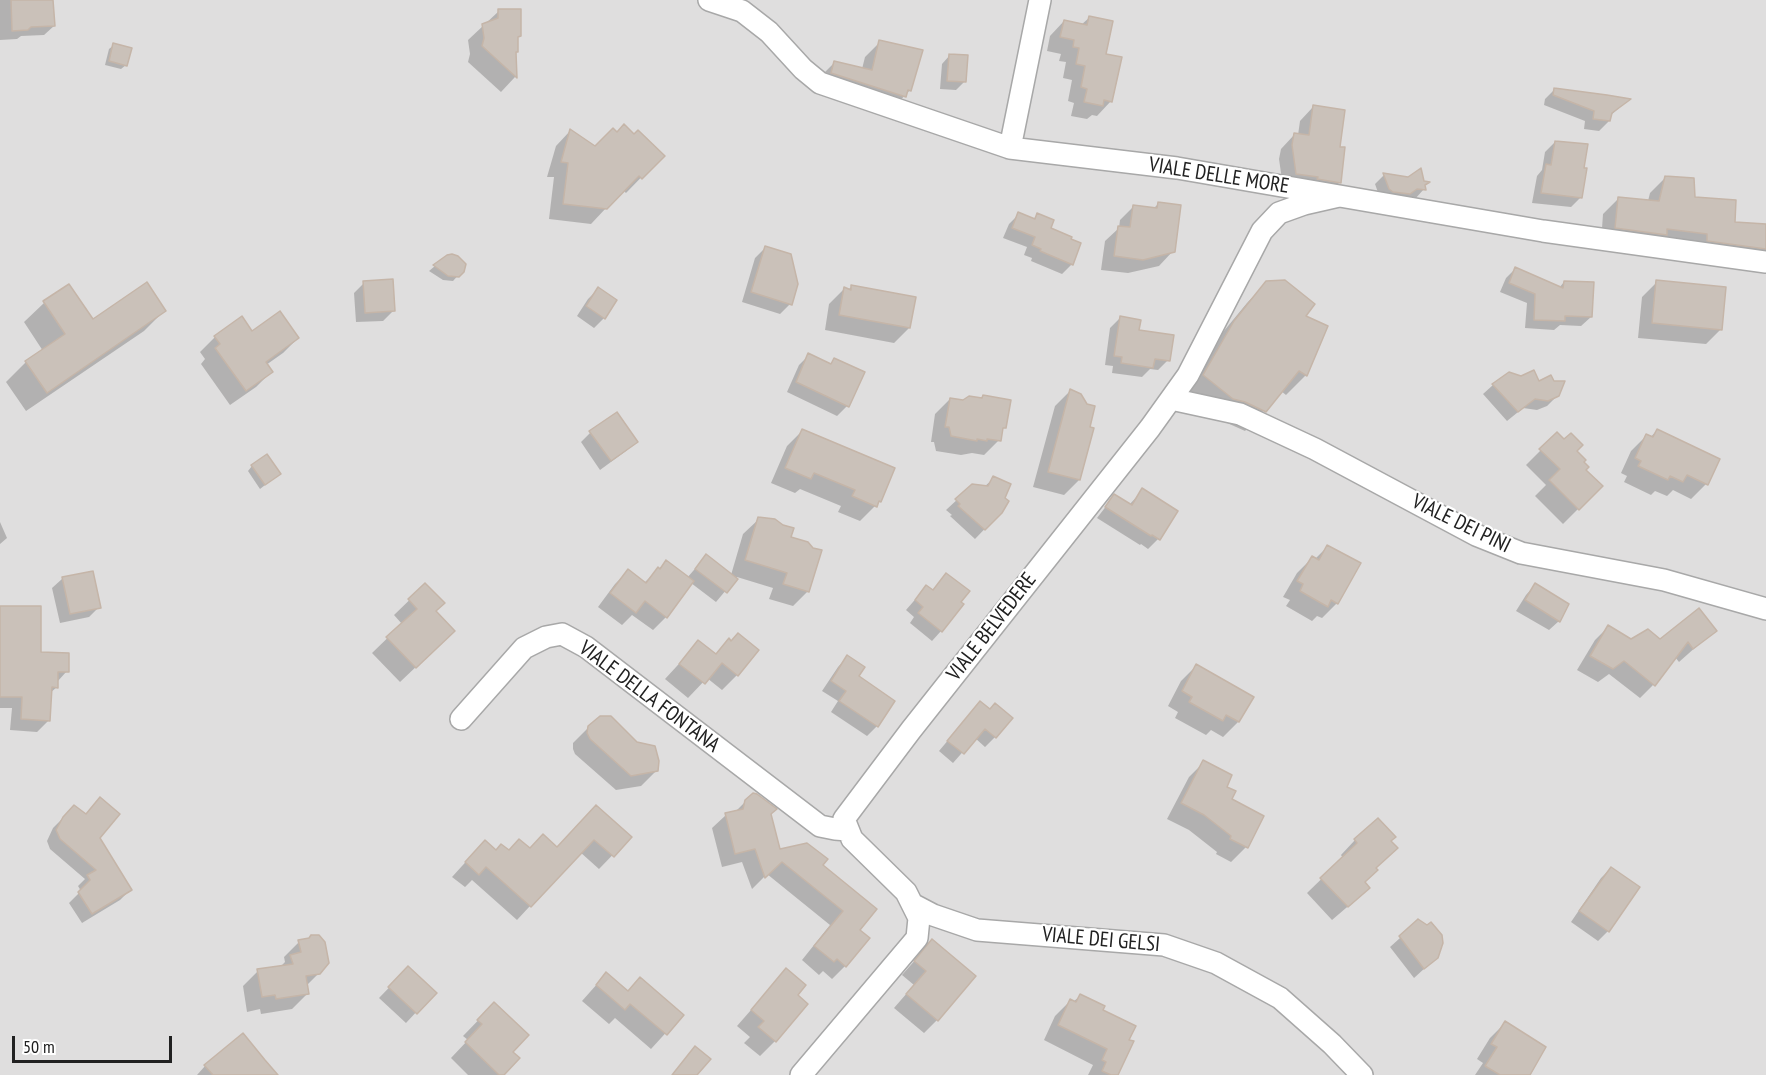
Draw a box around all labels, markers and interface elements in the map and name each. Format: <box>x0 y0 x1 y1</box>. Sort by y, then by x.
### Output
street label: VIALE DELLE MORE <box>1147 152 1291 200</box>
street label: VIALE DEI PINI <box>1408 489 1514 559</box>
street label: VIALE BELVEDERE <box>942 568 1042 686</box>
street label: VIALE DELLA FONTANA <box>574 636 724 758</box>
street label: VIALE DEI GELSI <box>1041 922 1161 958</box>
scale bar <box>15 1024 176 1062</box>
text: 50 m <box>23 1035 55 1058</box>

